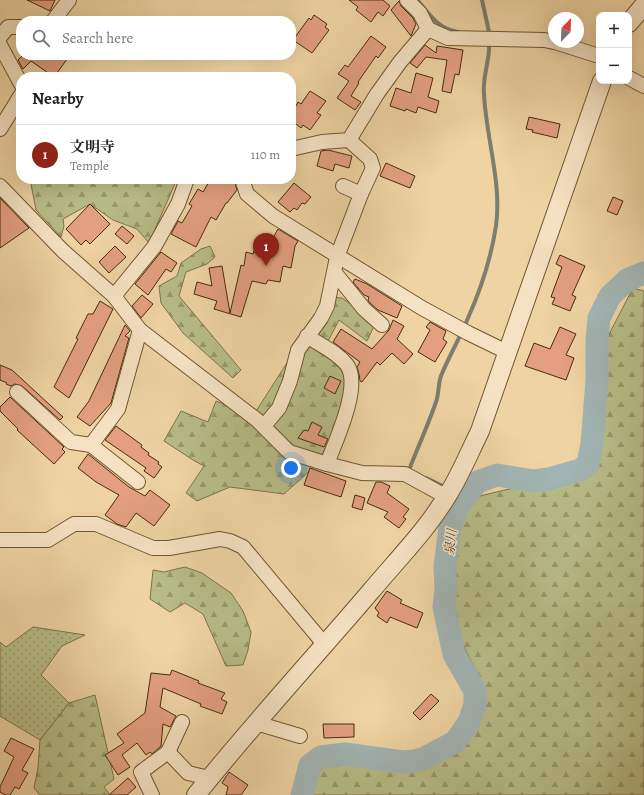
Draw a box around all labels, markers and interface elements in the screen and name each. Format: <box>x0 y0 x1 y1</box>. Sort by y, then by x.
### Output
north arrow <box>548 12 584 48</box>
map controls <box>596 12 632 84</box>
button: + <box>596 12 632 48</box>
search box <box>16 16 296 60</box>
icon: search <box>30 27 52 49</box>
text: Search here <box>62 28 133 48</box>
button: − <box>596 48 632 84</box>
text: Nearby <box>32 87 83 110</box>
text: 文明寺 <box>70 137 115 157</box>
text: 1 <box>43 146 47 163</box>
text: 110 m <box>251 146 280 163</box>
text: Temple <box>70 157 109 174</box>
pin: 1 <box>253 233 279 266</box>
your location <box>281 458 301 478</box>
water label: 泉川 <box>441 526 461 556</box>

